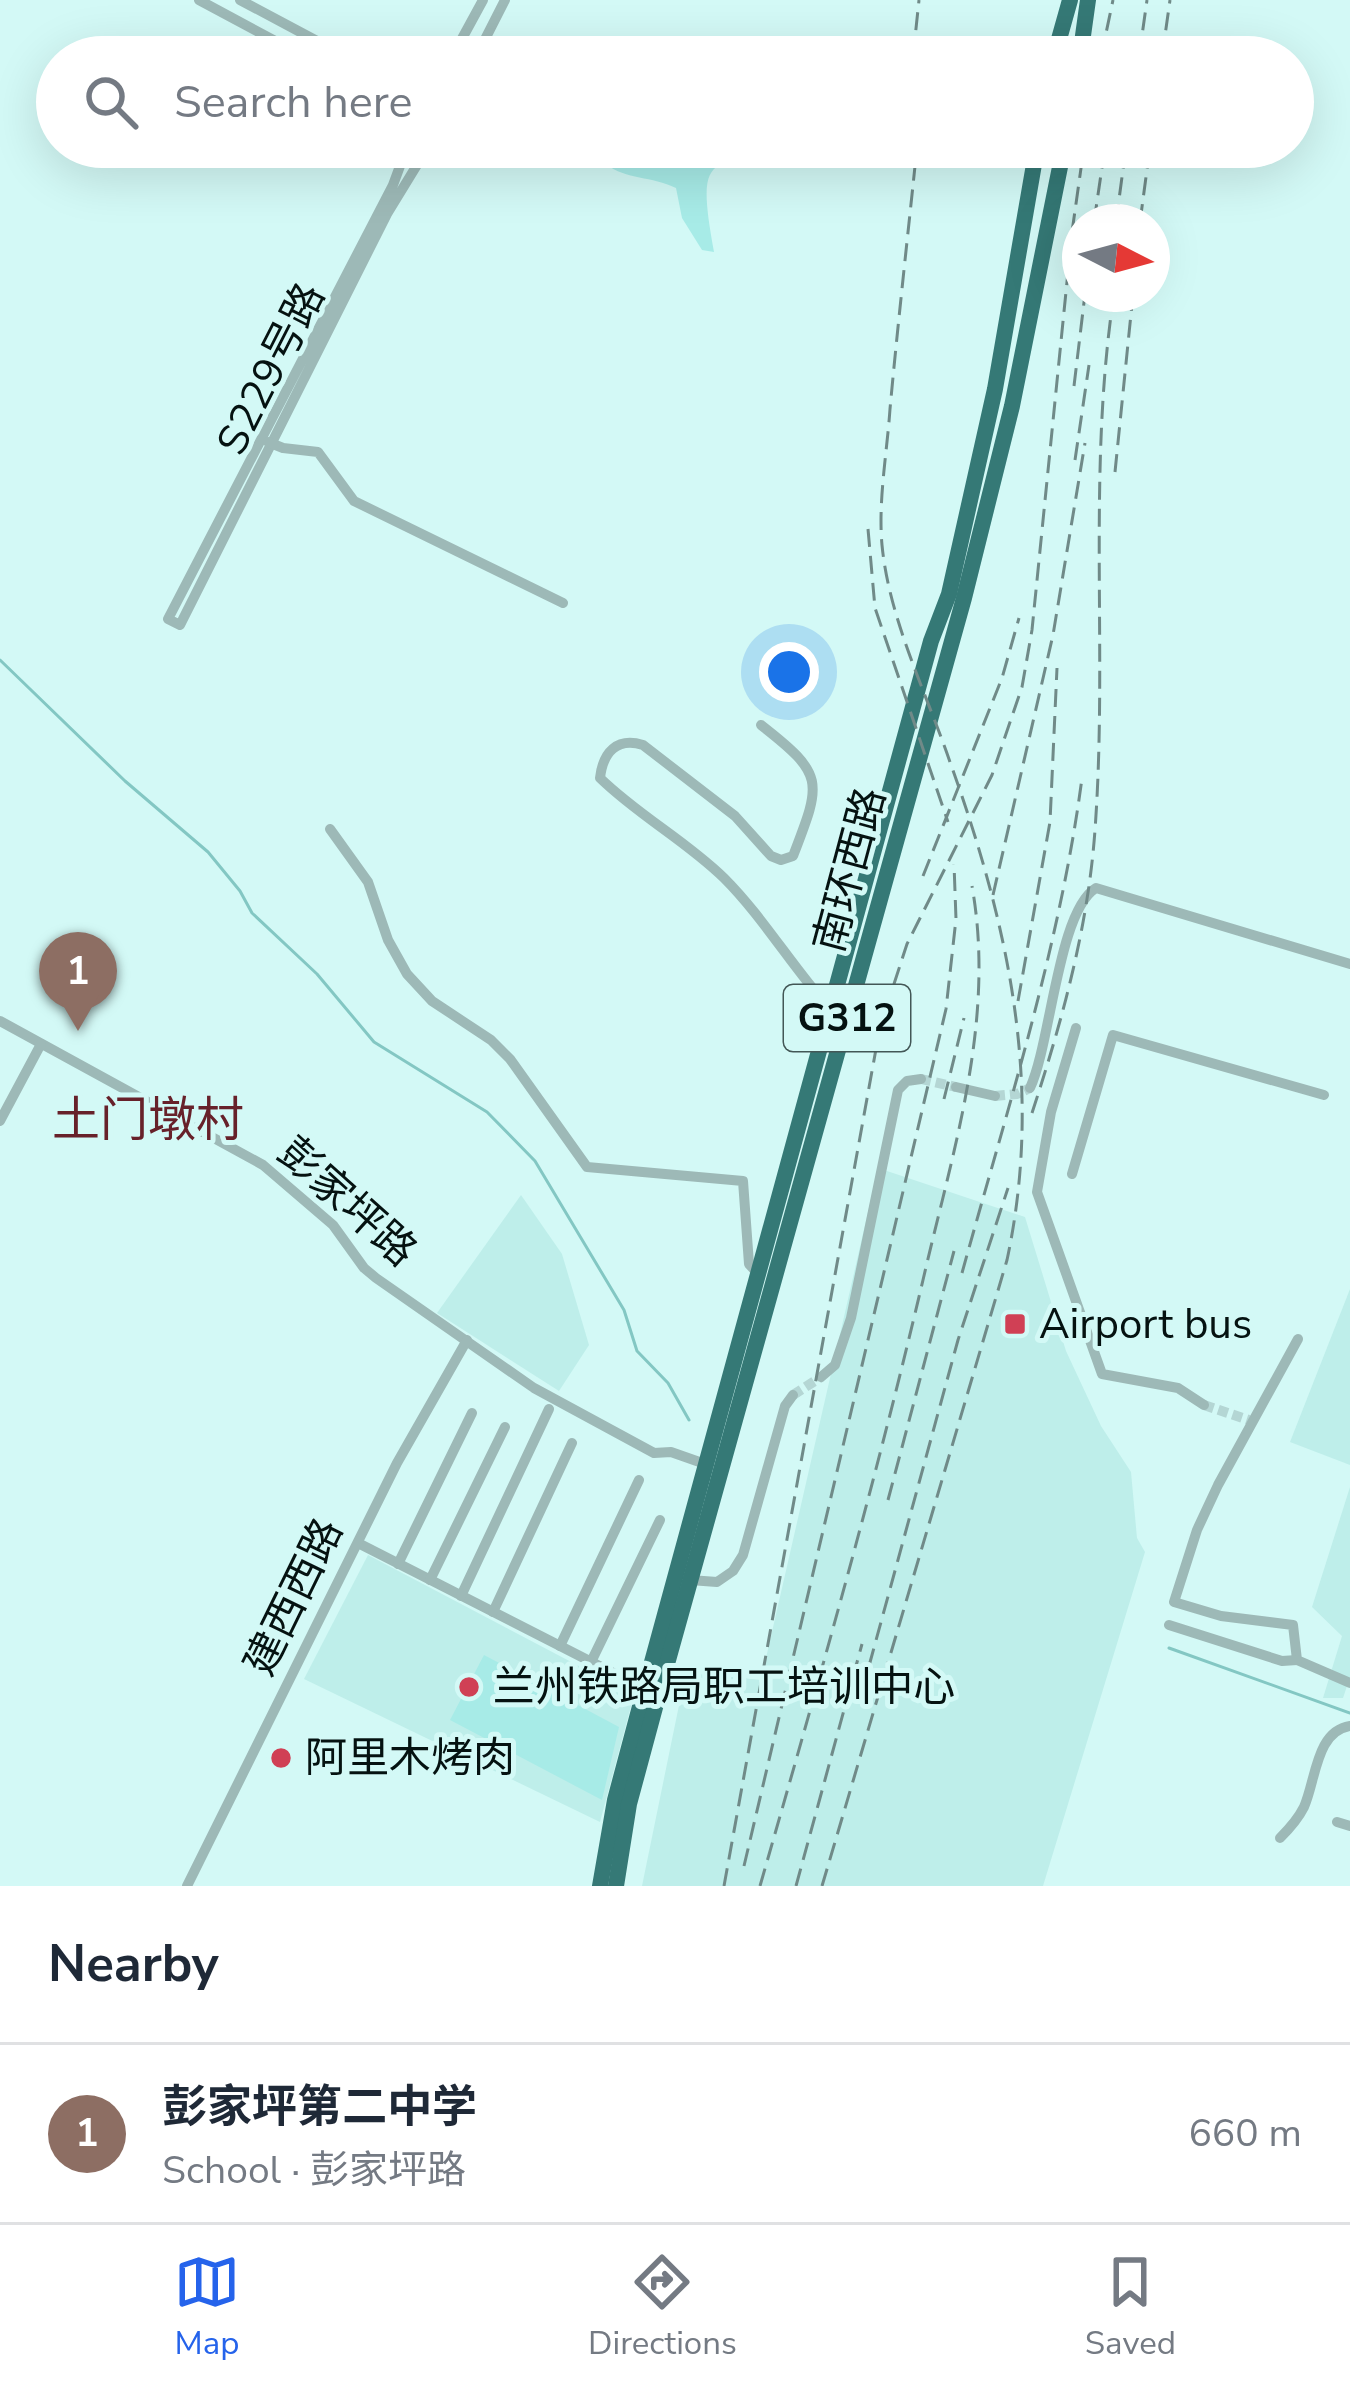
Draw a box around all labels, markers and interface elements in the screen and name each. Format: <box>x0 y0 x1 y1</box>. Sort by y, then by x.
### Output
search box <box>36 36 1314 168</box>
icon: search <box>78 69 144 135</box>
text: Search here <box>174 72 413 133</box>
north arrow <box>1062 204 1170 312</box>
street label: S229号路 <box>204 273 338 465</box>
your location <box>759 642 819 702</box>
street label: 南环西路 <box>801 781 899 959</box>
pin: 1 <box>39 932 117 1031</box>
road number: G312 <box>784 985 910 1051</box>
district label: 土门墩村 <box>52 1087 244 1153</box>
street label: 彭家坪路 <box>265 1125 429 1279</box>
place label: Airport bus <box>1039 1296 1252 1353</box>
marker: Airport bus <box>1002 1311 1028 1337</box>
street label: 建西西路 <box>232 1509 356 1685</box>
place label: 兰州铁路局职工培训中心 <box>493 1659 955 1716</box>
marker: 兰州铁路局职工培训中心 <box>456 1674 482 1700</box>
place label: 阿里木烤肉 <box>305 1730 515 1787</box>
marker: 阿里木烤肉 <box>268 1745 294 1771</box>
text: Nearby <box>48 1929 219 1999</box>
text: 彭家坪第二中学 <box>162 2077 477 2138</box>
text: 1 <box>75 2107 99 2160</box>
text: 660 m <box>1188 2107 1302 2160</box>
text: School · 彭家坪路 <box>162 2144 466 2197</box>
tab: Map <box>174 2249 240 2366</box>
tab: Directions <box>588 2249 737 2366</box>
tab: Saved <box>1085 2249 1176 2366</box>

